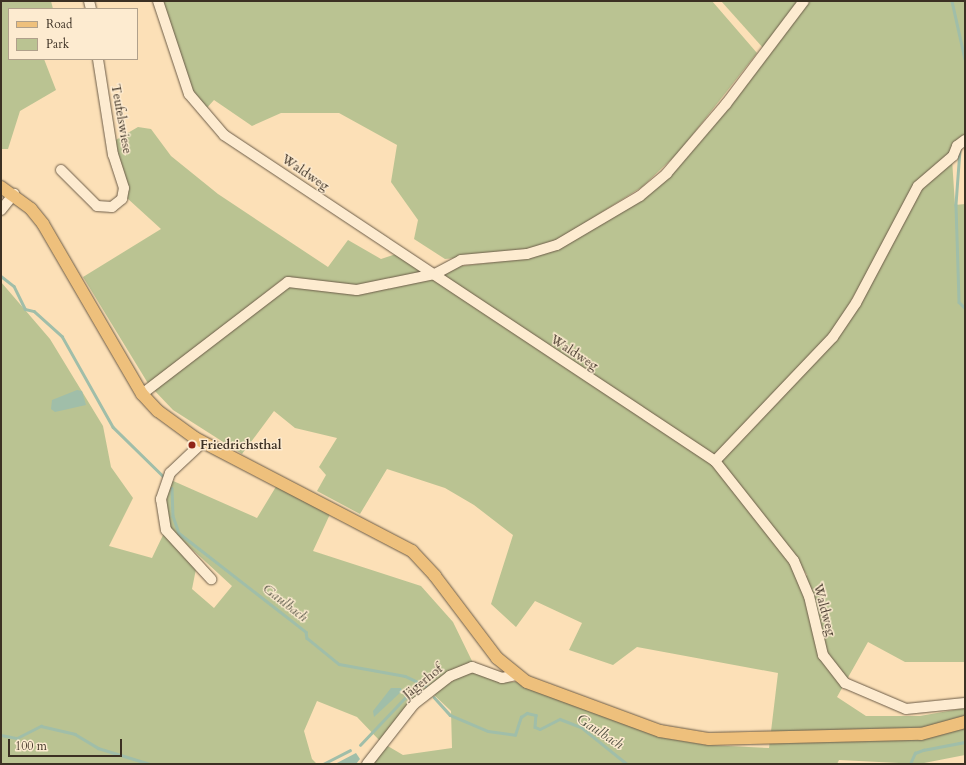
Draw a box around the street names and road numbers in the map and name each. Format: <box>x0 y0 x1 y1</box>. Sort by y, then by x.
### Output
street label: Teufelswiese <box>107 83 135 155</box>
street label: Waldweg <box>278 151 332 195</box>
street label: Waldweg <box>547 332 601 374</box>
street label: Waldweg <box>810 582 838 638</box>
street label: Jägerhof <box>400 661 446 703</box>

